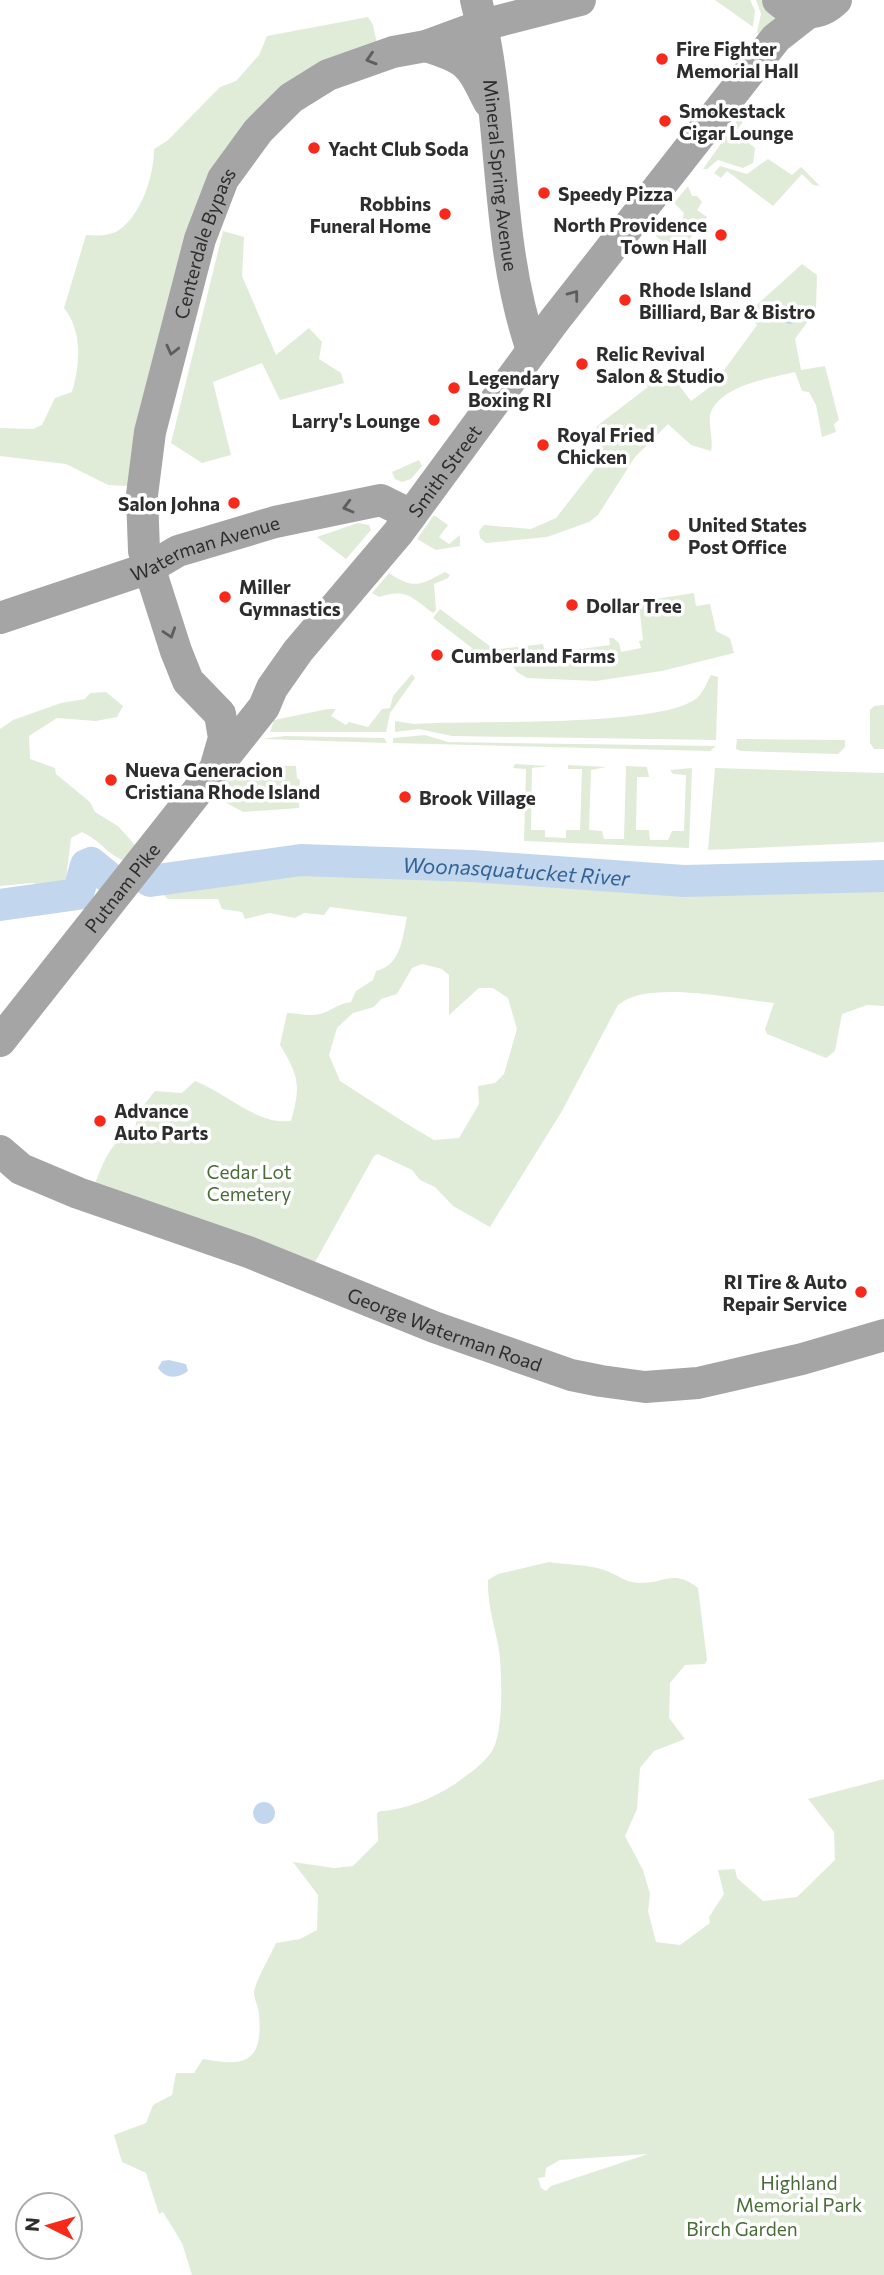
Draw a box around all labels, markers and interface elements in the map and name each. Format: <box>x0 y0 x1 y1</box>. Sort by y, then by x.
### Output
place label: Fire Fighter Memorial Hall <box>676 37 799 82</box>
one-way arrow <box>365 50 377 65</box>
marker: Fire Fighter Memorial Hall <box>654 51 670 67</box>
street label: Mineral Spring Avenue <box>480 78 524 273</box>
place label: Smokestack Cigar Lounge <box>679 99 794 144</box>
marker: Smokestack Cigar Lounge <box>657 113 673 129</box>
place label: Yacht Club Soda <box>328 137 469 160</box>
marker: Yacht Club Soda <box>306 140 322 156</box>
street label: Centerdale Bypass <box>168 162 240 321</box>
place label: Speedy Pizza <box>558 182 673 205</box>
marker: Speedy Pizza <box>536 185 552 201</box>
place label: Robbins Funeral Home <box>310 192 431 237</box>
marker: Robbins Funeral Home <box>437 206 453 222</box>
place label: North Providence Town Hall <box>553 213 707 258</box>
marker: North Providence Town Hall <box>713 227 729 243</box>
place label: Rhode Island Billiard, Bar & Bistro <box>639 278 815 323</box>
one-way arrow <box>565 291 578 303</box>
marker: Rhode Island Billiard, Bar & Bistro <box>617 292 633 308</box>
place label: Relic Revival Salon & Studio <box>596 342 725 387</box>
one-way arrow <box>166 344 180 356</box>
marker: Relic Revival Salon & Studio <box>574 356 590 372</box>
place label: Legendary Boxing RI <box>468 366 560 411</box>
marker: Legendary Boxing RI <box>446 380 462 396</box>
place label: Larry's Lounge <box>292 409 420 432</box>
marker: Larry's Lounge <box>426 412 442 428</box>
street label: Smith Street <box>403 420 486 521</box>
place label: Royal Fried Chicken <box>557 423 655 468</box>
marker: Royal Fried Chicken <box>535 437 551 453</box>
place label: Salon Johna <box>118 492 220 515</box>
marker: Salon Johna <box>226 495 242 511</box>
one-way arrow <box>342 499 354 513</box>
street label: Waterman Avenue <box>127 510 282 585</box>
place label: United States Post Office <box>688 513 807 558</box>
marker: United States Post Office <box>666 527 682 543</box>
place label: Miller Gymnastics <box>239 575 341 620</box>
marker: Miller Gymnastics <box>217 589 233 605</box>
place label: Dollar Tree <box>586 594 682 617</box>
marker: Dollar Tree <box>564 597 580 613</box>
one-way arrow <box>162 626 176 638</box>
place label: Cumberland Farms <box>451 644 615 667</box>
marker: Cumberland Farms <box>429 647 445 663</box>
place label: Nueva Generacion Cristiana Rhode Island <box>125 758 320 803</box>
marker: Nueva Generacion Cristiana Rhode Island <box>103 772 119 788</box>
place label: Brook Village <box>419 786 536 809</box>
marker: Brook Village <box>397 789 413 805</box>
street label: Putnam Pike <box>79 838 164 937</box>
water label: Woonasquatucket River <box>402 851 631 890</box>
place label: Advance Auto Parts <box>114 1099 208 1144</box>
marker: Advance Auto Parts <box>92 1113 108 1129</box>
park label: Cedar Lot Cemetery <box>206 1160 292 1205</box>
place label: RI Tire & Auto Repair Service <box>722 1270 847 1315</box>
street label: George Waterman Road <box>345 1282 545 1376</box>
marker: RI Tire & Auto Repair Service <box>853 1284 869 1300</box>
park label: Highland Memorial Park <box>736 2171 862 2216</box>
north arrow <box>14 2191 84 2261</box>
text: N <box>19 2216 44 2233</box>
park label: Birch Garden <box>686 2217 798 2240</box>

